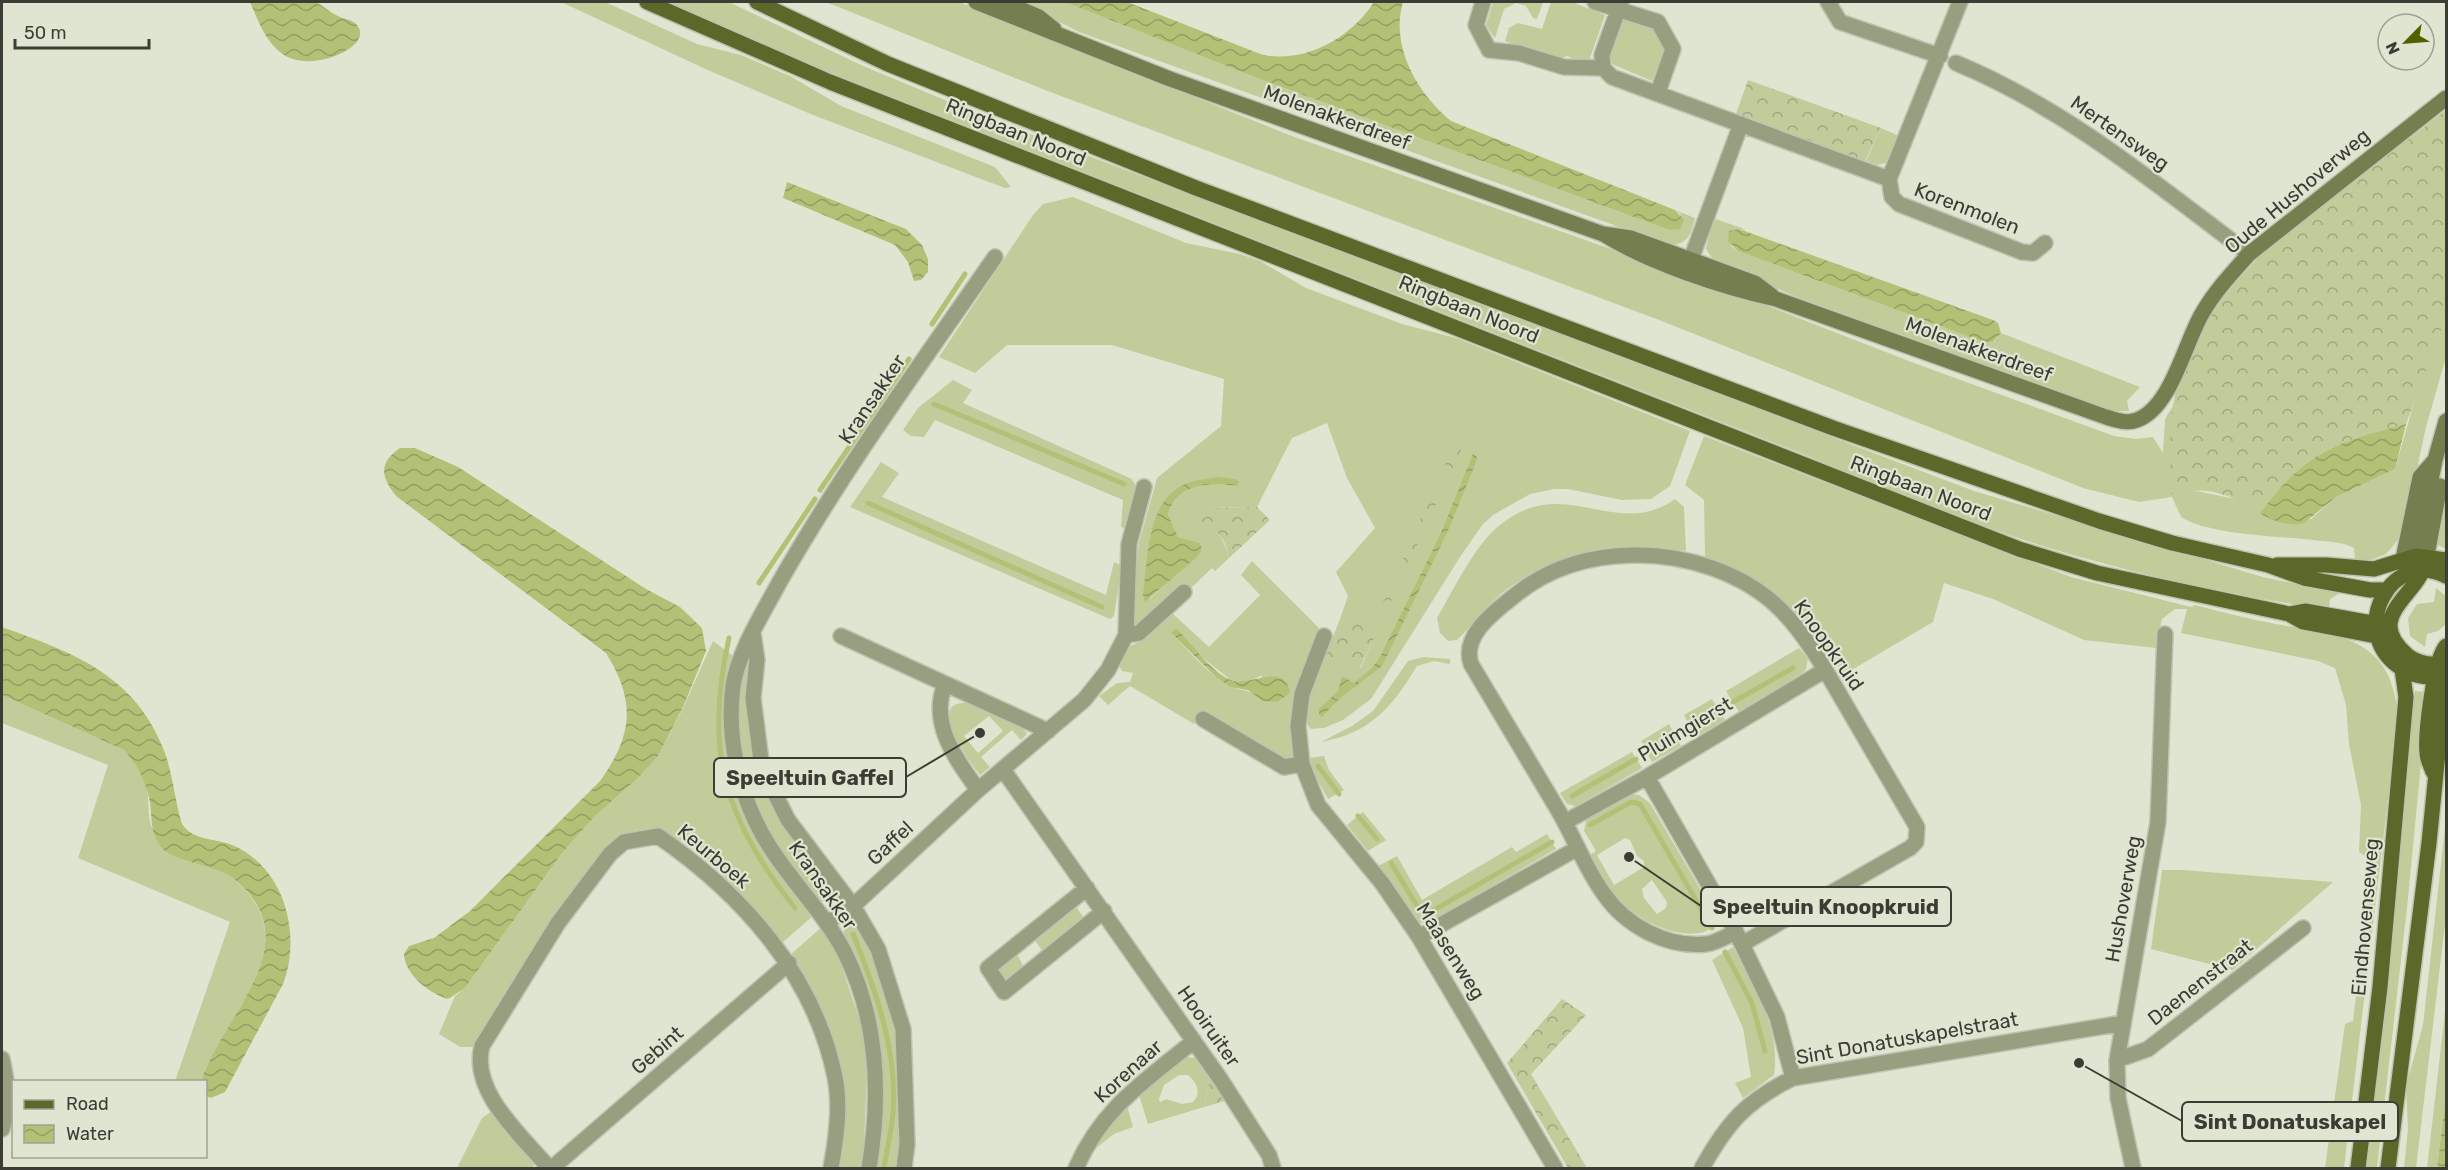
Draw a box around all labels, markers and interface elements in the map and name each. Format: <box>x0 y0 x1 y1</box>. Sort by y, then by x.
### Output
scale bar <box>15 12 148 50</box>
north arrow <box>2376 12 2436 72</box>
text: 50 m <box>24 22 67 44</box>
text: N <box>2382 39 2404 57</box>
street label: Molenakkerdreef <box>1260 79 1414 155</box>
street label: Mertensweg <box>2066 90 2174 176</box>
street label: Ringbaan Noord <box>942 93 1090 171</box>
street label: Oude Hushoverweg <box>2220 123 2374 259</box>
street label: Korenmolen <box>1911 177 2023 239</box>
street label: Ringbaan Noord <box>1395 270 1543 348</box>
street label: Molenakkerdreef <box>1902 311 2056 387</box>
street label: Kransakker <box>833 349 911 448</box>
street label: Ringbaan Noord <box>1847 450 1995 526</box>
street label: Knoopkruid <box>1789 595 1869 695</box>
street label: Pluimgierst <box>1633 691 1737 767</box>
callout: Speeltuin Gaffel <box>714 758 906 797</box>
text: Speeltuin Gaffel <box>726 765 894 790</box>
street label: Gaffel <box>862 816 918 870</box>
street label: Keurboek <box>673 819 756 894</box>
street label: Hushoverweg <box>2100 834 2146 964</box>
street label: Kransakker <box>784 836 863 934</box>
street label: Eindhovenseweg <box>2346 837 2384 997</box>
callout: Speeltuin Knoopkruid <box>1701 887 1951 926</box>
text: Speeltuin Knoopkruid <box>1713 894 1939 919</box>
street label: Maasenweg <box>1412 898 1490 1004</box>
street label: Daenenstraat <box>2143 933 2257 1030</box>
street label: Hooiruiter <box>1172 981 1246 1071</box>
street label: Sint Donatuskapelstraat <box>1794 1007 2020 1069</box>
street label: Gebint <box>626 1021 688 1079</box>
street label: Korenaar <box>1089 1034 1167 1108</box>
legend <box>12 1080 207 1158</box>
text: Road <box>66 1093 109 1115</box>
callout: Sint Donatuskapel <box>2182 1102 2398 1141</box>
text: Sint Donatuskapel <box>2194 1109 2386 1134</box>
text: Water <box>66 1123 114 1145</box>

